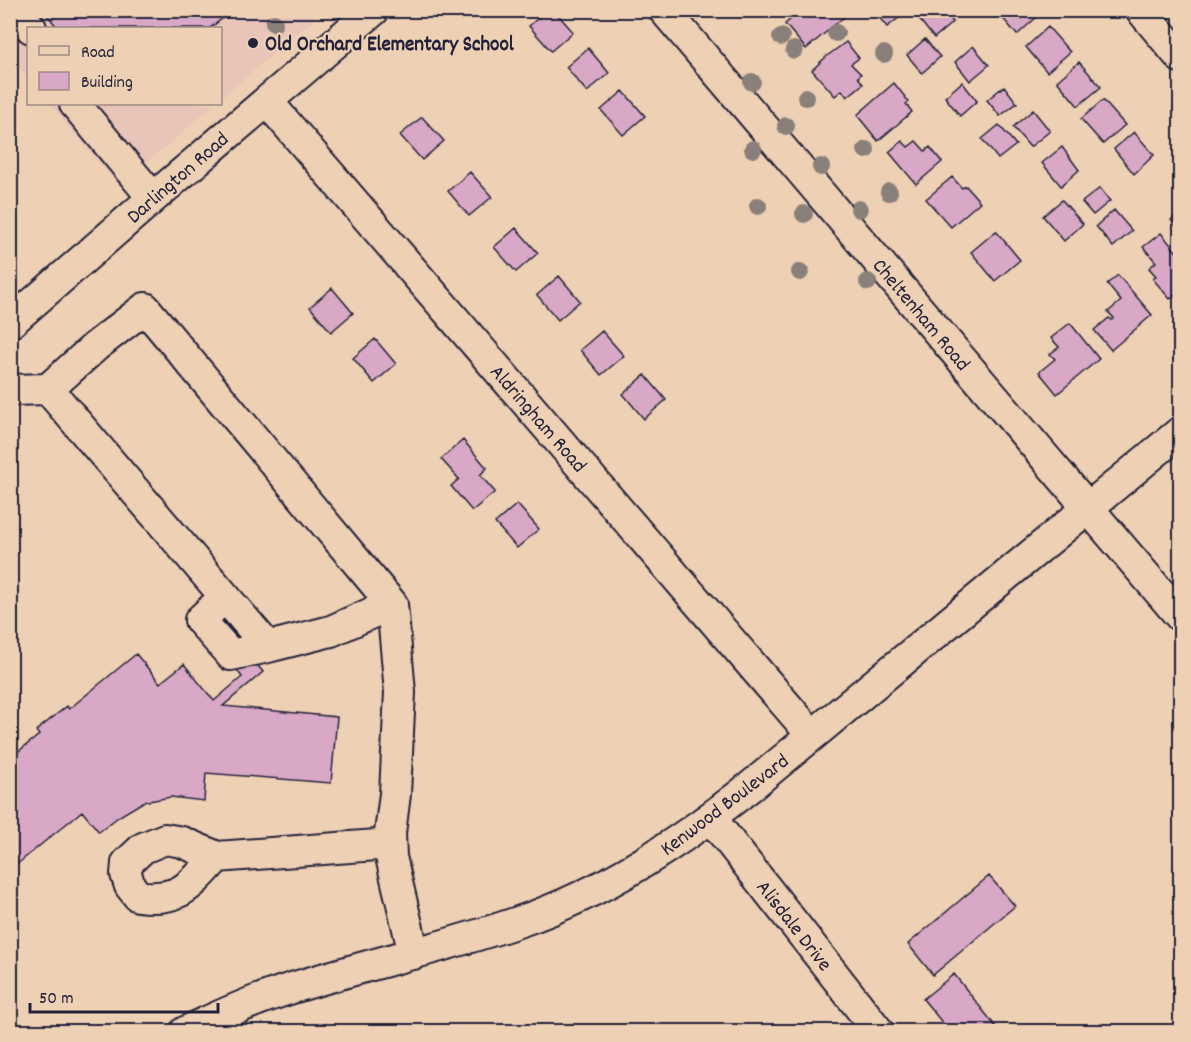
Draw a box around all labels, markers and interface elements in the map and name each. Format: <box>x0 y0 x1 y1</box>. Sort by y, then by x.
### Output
legend <box>27 27 222 105</box>
place label: Old Orchard Elementary School <box>265 31 515 61</box>
marker: Old Orchard Elementary School <box>246 36 260 50</box>
text: Road <box>81 41 115 66</box>
text: Building <box>81 71 133 96</box>
street label: Darlington Road <box>121 126 237 232</box>
street label: Cheltenham Road <box>864 253 976 379</box>
street label: Aldringham Road <box>481 359 592 481</box>
street label: Kenwood Boulevard <box>655 748 796 865</box>
street label: Alisdale Drive <box>747 875 838 979</box>
scale bar <box>30 976 218 1014</box>
text: 50 m <box>39 987 74 1012</box>

